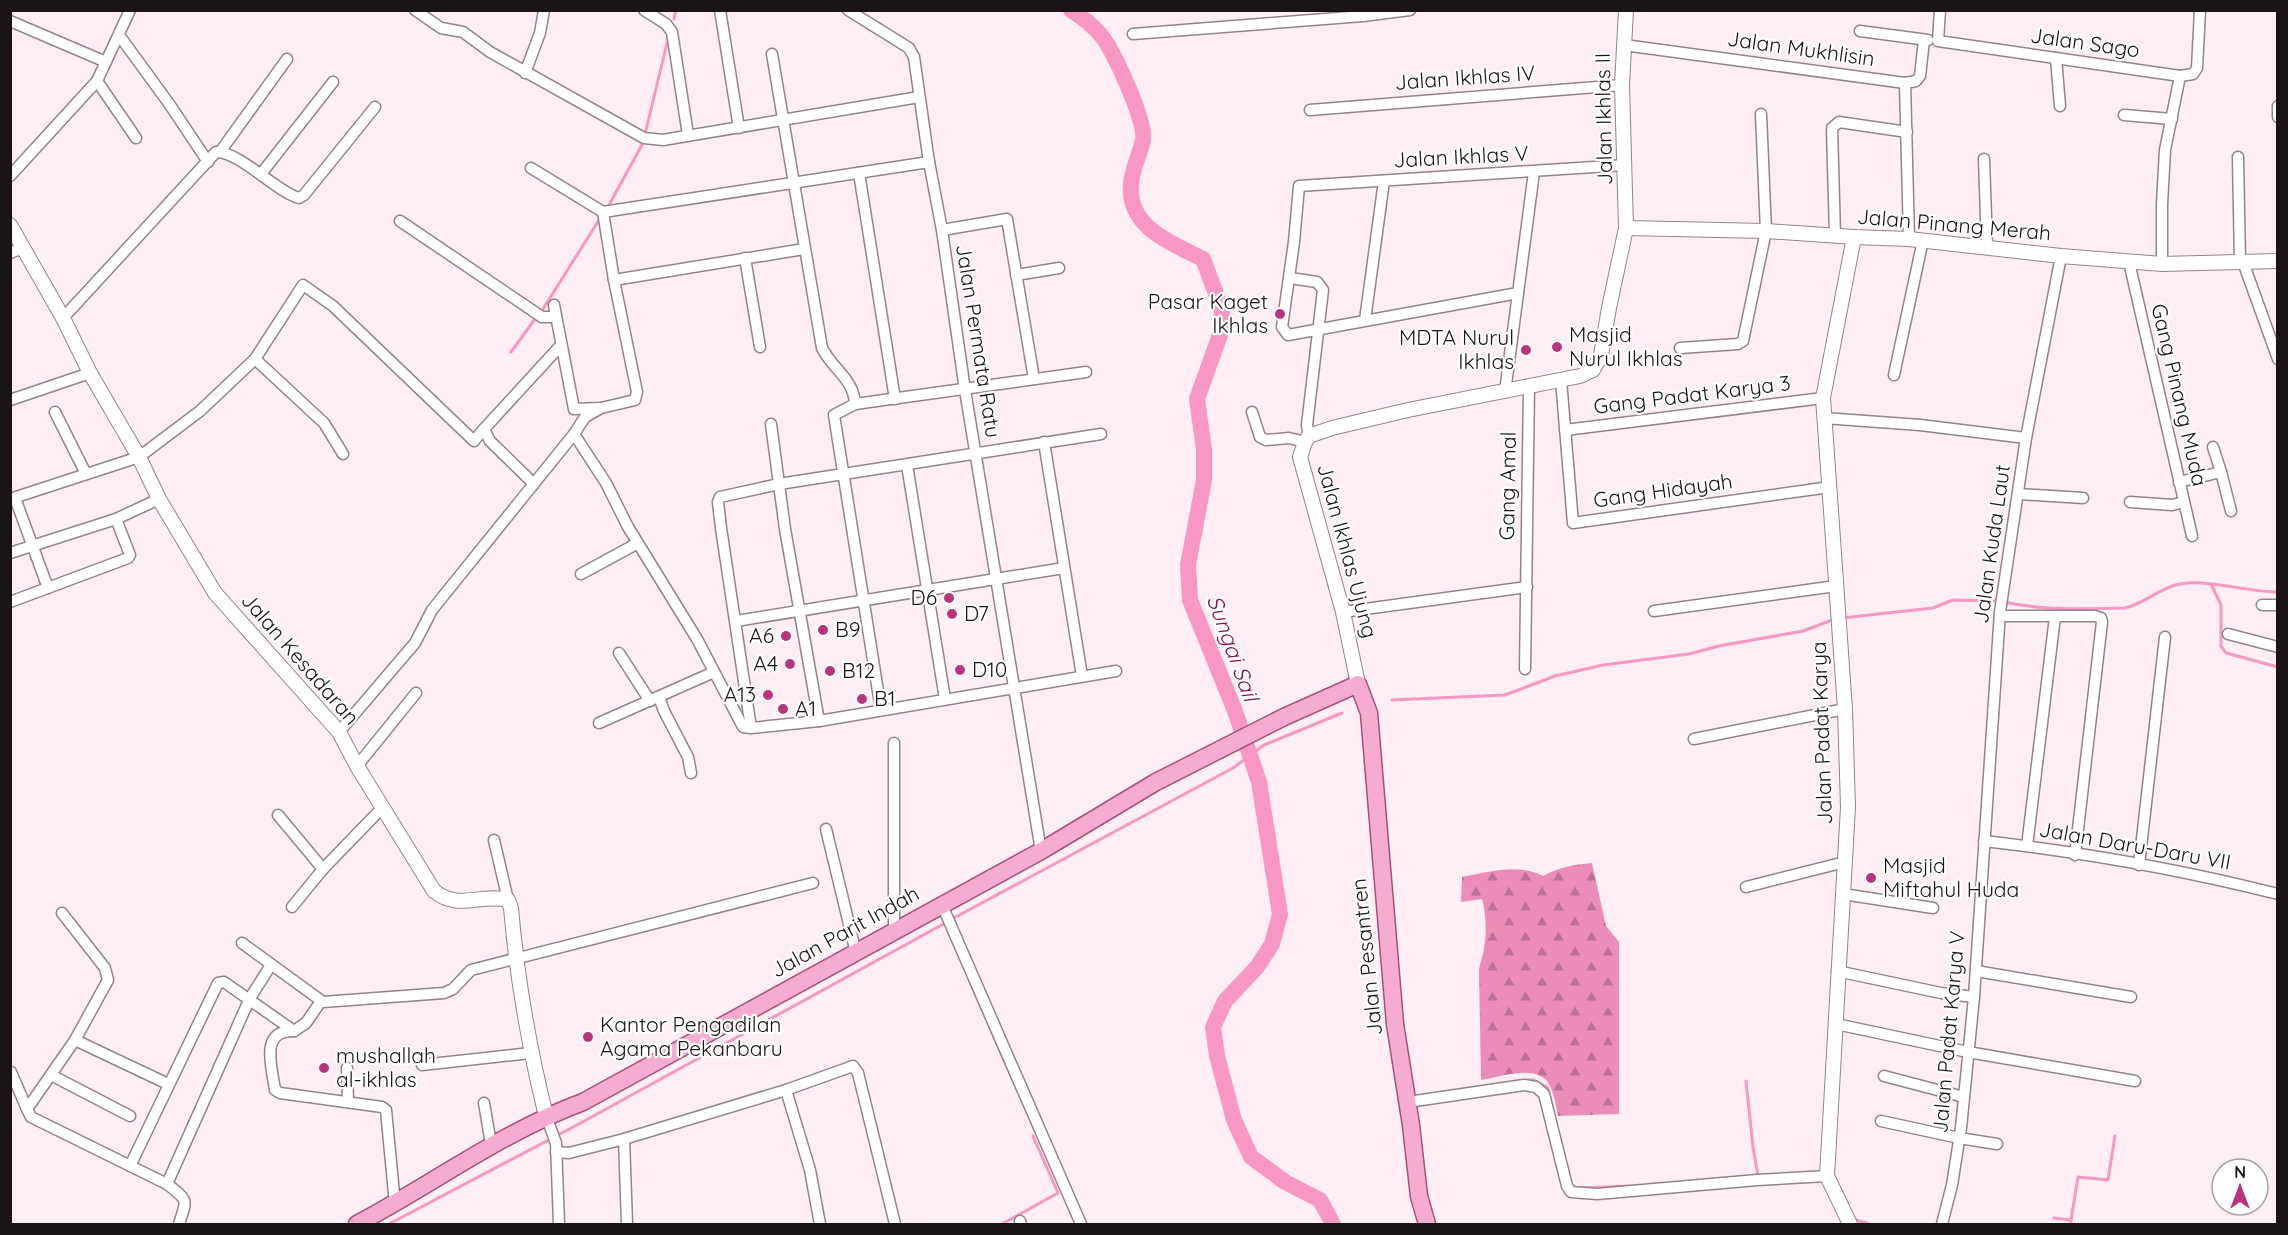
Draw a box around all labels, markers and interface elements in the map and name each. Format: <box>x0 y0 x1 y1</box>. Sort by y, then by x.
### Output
street label: Jalan Sago <box>2029 21 2141 63</box>
street label: Jalan Mukhlisin <box>1726 25 1876 71</box>
street label: Jalan Ikhlas II <box>1589 53 1617 185</box>
street label: Jalan Ikhlas IV <box>1394 59 1536 95</box>
street label: Jalan Ikhlas V <box>1393 139 1529 173</box>
street label: Jalan Pinang Merah <box>1856 203 2052 245</box>
street label: Jalan Permata Ratu <box>951 242 1007 440</box>
place label: Pasar Kaget Ikhlas <box>1148 288 1268 338</box>
street label: Gang Pinang Muda <box>2146 301 2214 488</box>
marker: Pasar Kaget Ikhlas <box>1273 307 1287 321</box>
place label: Masjid Nurul Ikhlas <box>1569 321 1683 371</box>
place label: MDTA Nurul Ikhlas <box>1399 324 1514 374</box>
marker: Masjid Nurul Ikhlas <box>1550 340 1564 354</box>
marker: MDTA Nurul Ikhlas <box>1519 343 1533 357</box>
street label: Gang Padat Karya 3 <box>1592 369 1792 419</box>
street label: Gang Amal <box>1493 431 1521 541</box>
street label: Jalan Ikhlas Ujung <box>1312 461 1384 641</box>
street label: Jalan Kuda Laut <box>1967 463 2015 625</box>
street label: Gang Hidayah <box>1592 467 1734 513</box>
place label: D6 <box>911 584 937 610</box>
street label: Jalan Kesadaran <box>236 587 365 730</box>
marker: D6 <box>942 591 956 605</box>
water label: Sungai Sail <box>1201 591 1266 708</box>
place label: D7 <box>964 600 989 626</box>
marker: D7 <box>945 607 959 621</box>
place label: B9 <box>835 616 860 642</box>
place label: A6 <box>749 622 774 648</box>
marker: B9 <box>816 623 830 637</box>
marker: A6 <box>779 629 793 643</box>
street label: Jalan Padat Karya <box>1805 641 1837 825</box>
place label: A4 <box>753 650 778 676</box>
place label: D10 <box>972 656 1007 682</box>
marker: A4 <box>783 657 797 671</box>
place label: B12 <box>842 657 875 683</box>
marker: D10 <box>953 663 967 677</box>
marker: B12 <box>823 664 837 678</box>
place label: A13 <box>724 681 756 707</box>
place label: B1 <box>874 685 895 711</box>
marker: A13 <box>761 688 775 702</box>
marker: B1 <box>855 692 869 706</box>
place label: A1 <box>795 695 816 721</box>
marker: A1 <box>776 702 790 716</box>
street label: Jalan Daru-Daru VII <box>2037 815 2233 875</box>
place label: Masjid Miftahul Huda <box>1883 852 2019 902</box>
marker: Masjid Miftahul Huda <box>1864 871 1878 885</box>
street label: Jalan Pesantren <box>1345 877 1387 1037</box>
street label: Jalan Parit Indah <box>766 880 923 983</box>
street label: Jalan Padat Karya V <box>1926 930 1970 1134</box>
place label: Kantor Pengadilan Agama Pekanbaru <box>600 1011 783 1061</box>
marker: Kantor Pengadilan Agama Pekanbaru <box>581 1030 595 1044</box>
place label: mushallah al-ikhlas <box>336 1042 436 1092</box>
marker: mushallah al-ikhlas <box>317 1061 331 1075</box>
north arrow <box>2210 1157 2270 1217</box>
text: N <box>2234 1162 2246 1182</box>

